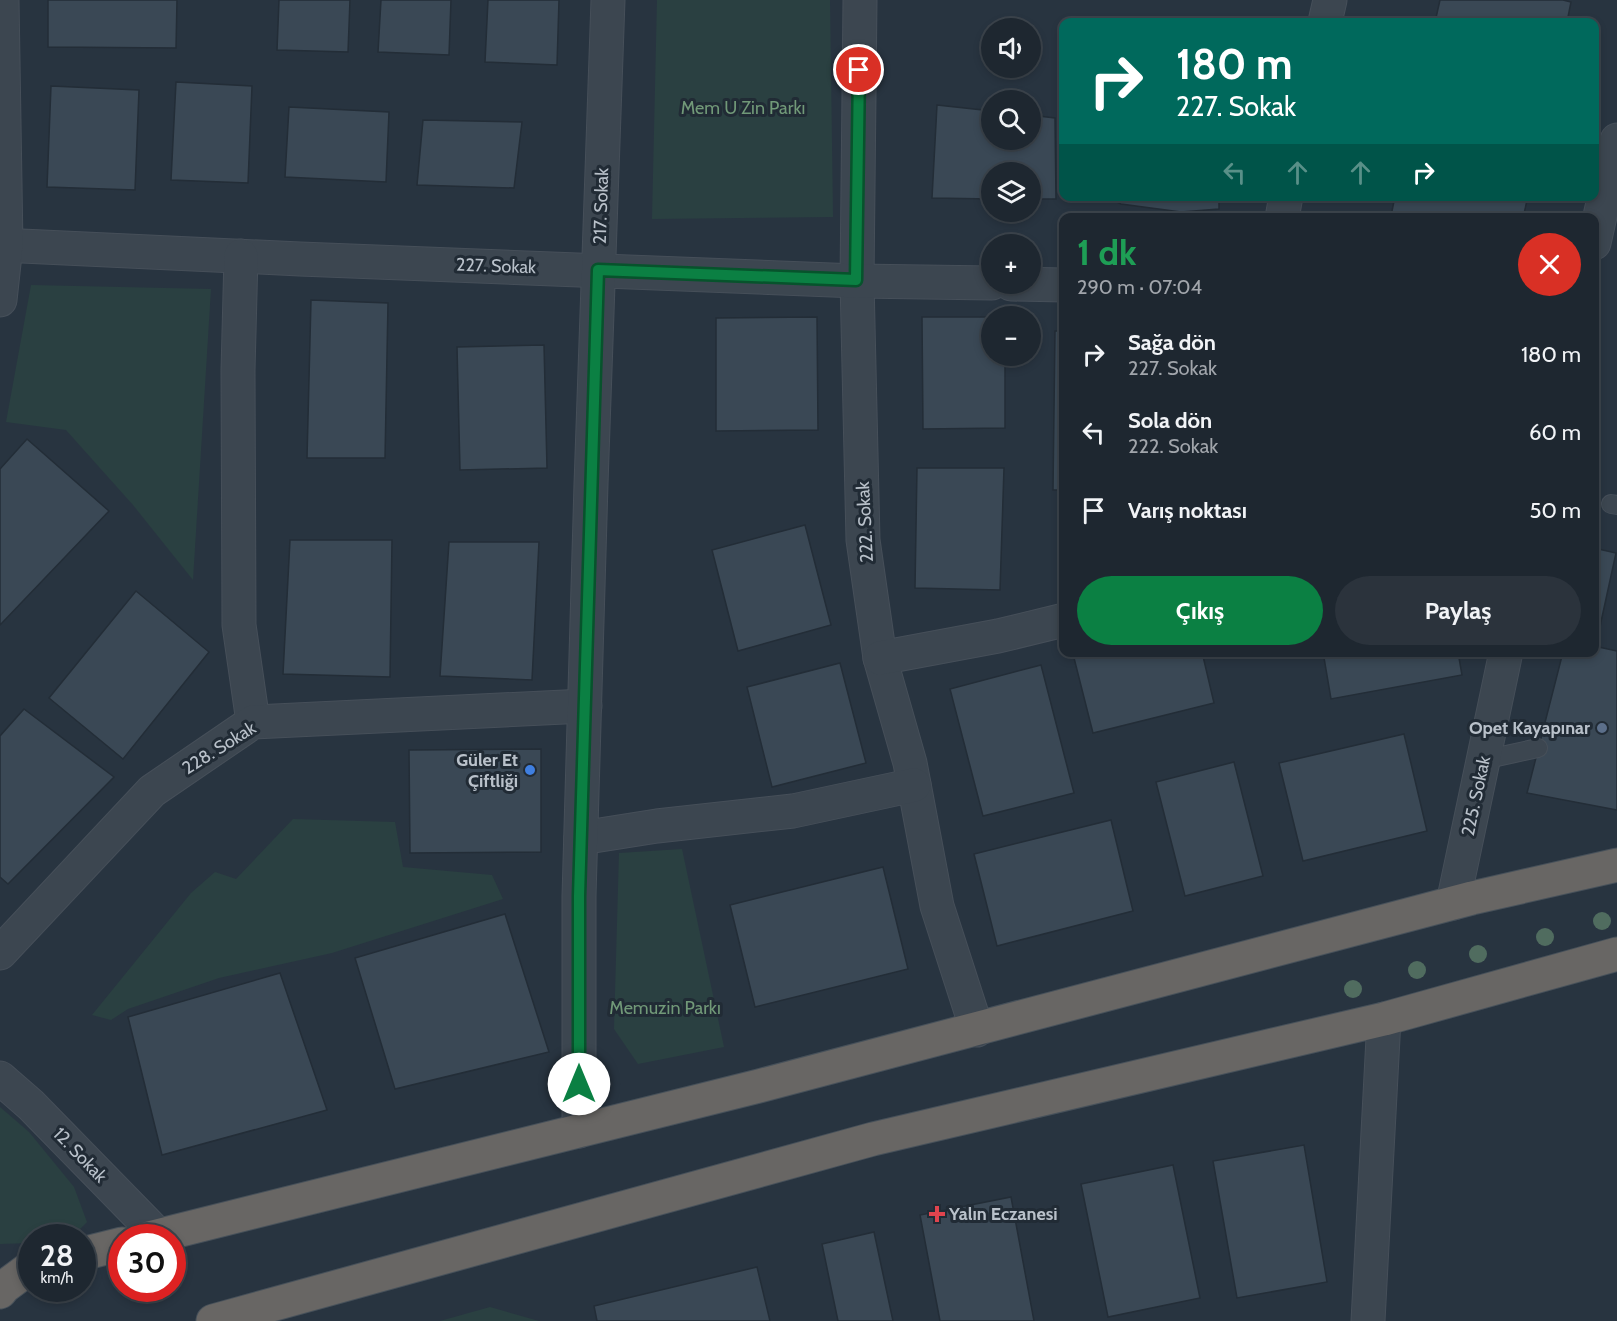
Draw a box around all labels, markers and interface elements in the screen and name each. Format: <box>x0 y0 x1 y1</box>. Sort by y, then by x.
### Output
map controls <box>981 18 1041 366</box>
button: sound <box>981 18 1041 78</box>
text: 180 m <box>1176 38 1292 90</box>
icon: right <box>1077 42 1155 120</box>
pin <box>833 44 884 95</box>
icon: arrive <box>842 53 875 86</box>
button: search <box>981 90 1041 150</box>
text: 227. Sokak <box>1176 90 1296 123</box>
park label: Mem U Zin Parkı <box>681 97 805 119</box>
icon: left <box>1218 156 1251 189</box>
icon: ahead <box>1281 156 1314 189</box>
icon: ahead <box>1344 156 1377 189</box>
icon: right <box>1407 156 1440 189</box>
button: layers <box>981 162 1041 222</box>
street label: 217. Sokak <box>589 166 613 245</box>
text: 1 dk <box>1077 230 1136 274</box>
button: close <box>1518 233 1581 296</box>
button: + <box>981 234 1041 294</box>
street label: 227. Sokak <box>456 254 537 278</box>
text: 290 m · 07:04 <box>1077 275 1202 299</box>
button: − <box>981 306 1041 366</box>
text: Sağa dön <box>1128 329 1216 356</box>
icon: right <box>1077 338 1110 371</box>
text: 180 m <box>1521 341 1581 368</box>
text: 227. Sokak <box>1128 356 1217 380</box>
text: Sola dön <box>1128 407 1212 434</box>
icon: left <box>1077 416 1110 449</box>
text: 60 m <box>1529 419 1581 446</box>
text: 222. Sokak <box>1128 434 1218 458</box>
street label: 222. Sokak <box>852 480 878 563</box>
icon: arrive <box>1077 494 1110 527</box>
text: Varış noktası <box>1128 497 1247 524</box>
text: 50 m <box>1529 497 1581 524</box>
button: Çıkış <box>1077 576 1323 645</box>
button: Paylaş <box>1335 576 1581 645</box>
street label: 228. Sokak <box>178 716 261 779</box>
place label: Opet Kayapınar <box>1469 717 1590 739</box>
marker: Opet Kayapınar <box>1595 721 1609 735</box>
place label: Güler Et Çiftliği <box>456 749 518 792</box>
street label: 225. Sokak <box>1457 753 1495 838</box>
marker: Güler Et Çiftliği <box>523 763 537 777</box>
park label: Memuzin Parkı <box>609 997 721 1019</box>
position arrow <box>547 1052 611 1116</box>
street label: 12. Sokak <box>48 1123 112 1188</box>
place label: Yalın Eczanesi <box>948 1203 1058 1225</box>
marker: Yalın Eczanesi <box>930 1207 944 1221</box>
speed limit sign: 30 <box>108 1224 186 1302</box>
text: 28 <box>40 1237 74 1274</box>
text: km/h <box>41 1269 73 1287</box>

